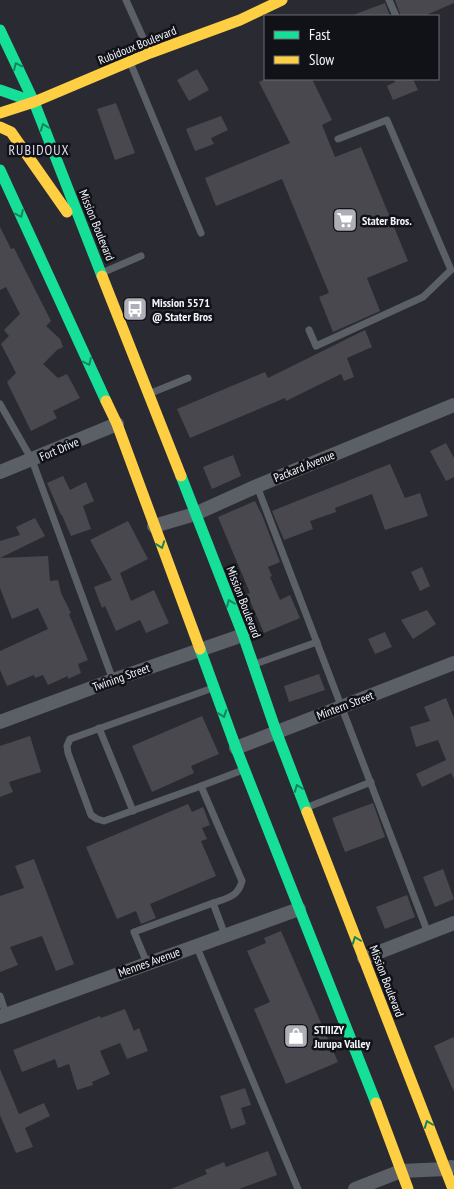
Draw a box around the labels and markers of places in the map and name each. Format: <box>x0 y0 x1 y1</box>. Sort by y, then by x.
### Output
supermarket icon: Stater Bros. <box>332 207 358 233</box>
place label: Stater Bros. <box>362 213 412 228</box>
place label: Mission 5571 @ Stater Bros <box>152 295 212 324</box>
bus stop icon: Mission 5571 @ Stater Bros <box>122 296 148 322</box>
place label: STIIIZY Jurupa Valley <box>313 1022 370 1051</box>
shop icon: STIIIZY Jurupa Valley <box>283 1023 309 1049</box>

